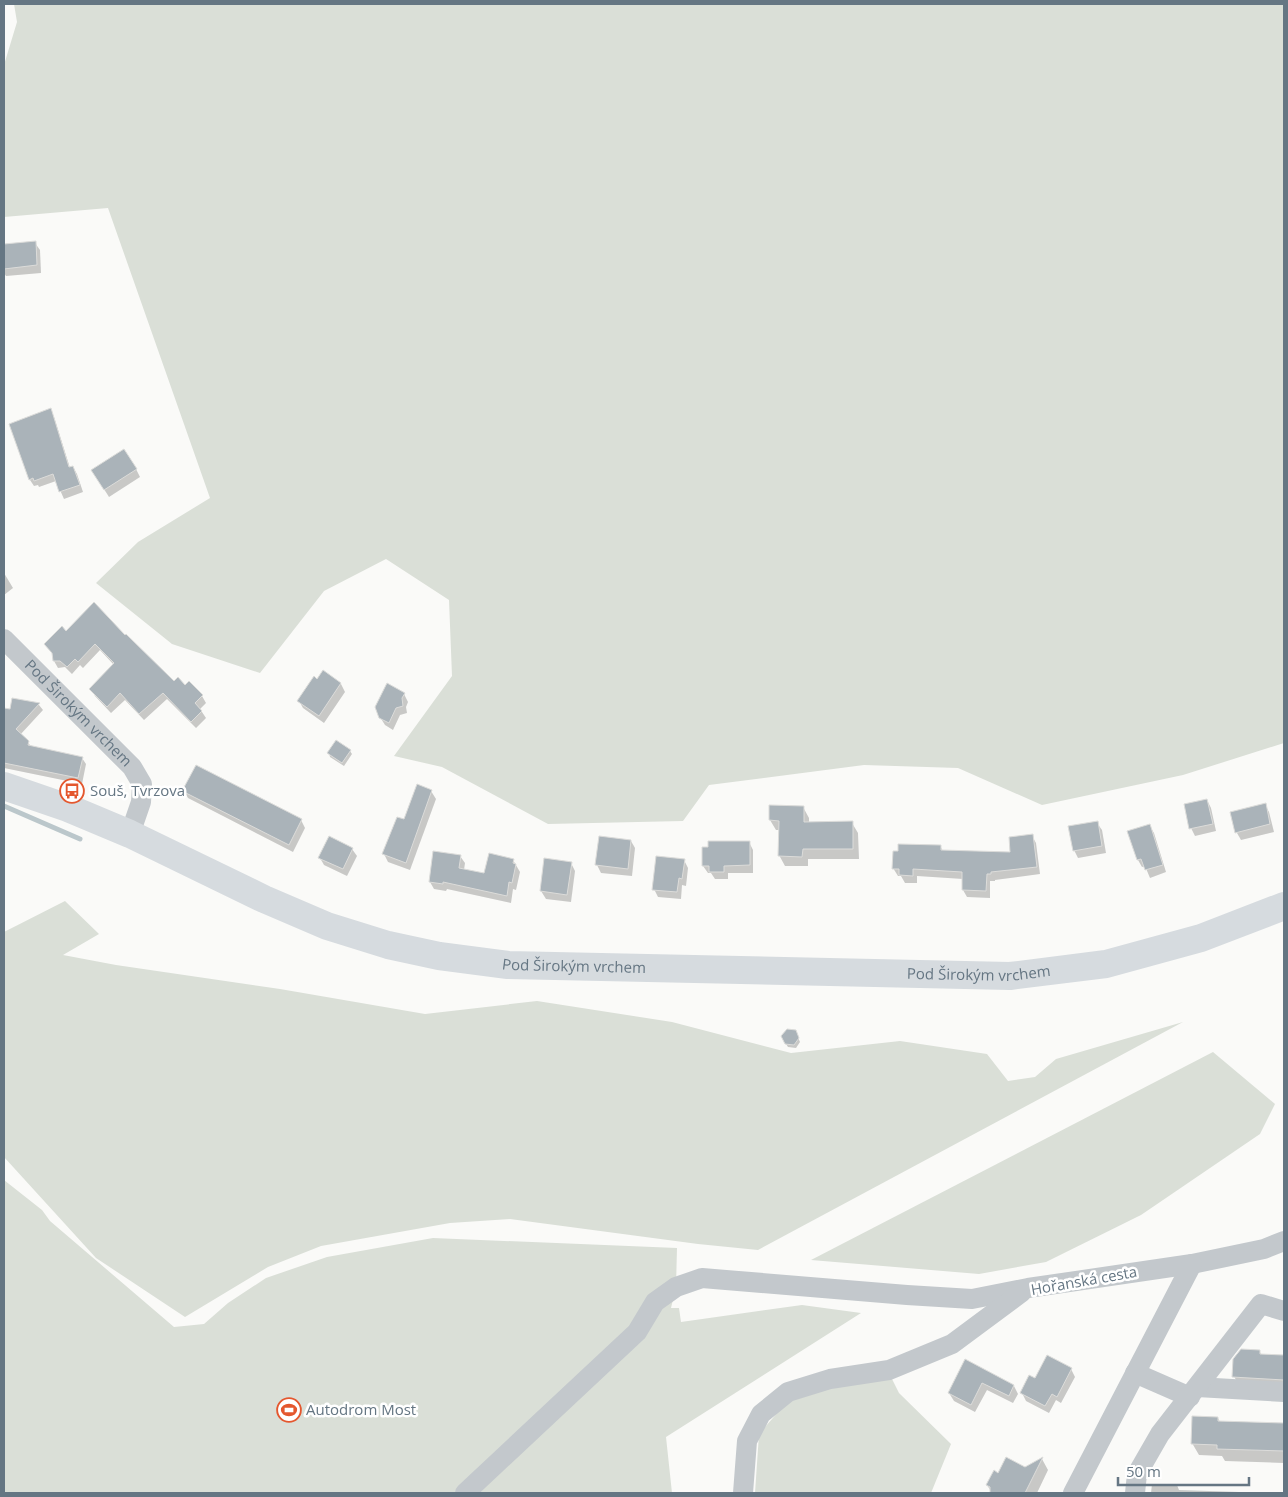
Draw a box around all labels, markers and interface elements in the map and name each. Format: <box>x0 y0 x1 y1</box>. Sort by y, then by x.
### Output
street label: Pod Širokým vrchem <box>21 655 137 770</box>
bus stop icon: Souš, Tvrzova <box>59 778 85 804</box>
place label: Souš, Tvrzova <box>90 780 185 800</box>
street label: Pod Širokým vrchem <box>501 953 646 977</box>
street label: Pod Širokým vrchem <box>907 960 1052 985</box>
street label: Hořanská cesta <box>1029 1261 1138 1299</box>
sports icon: Autodrom Most <box>276 1397 302 1423</box>
place label: Autodrom Most <box>306 1399 416 1419</box>
scale bar <box>1118 1454 1249 1486</box>
text: 50 m <box>1126 1461 1161 1481</box>

